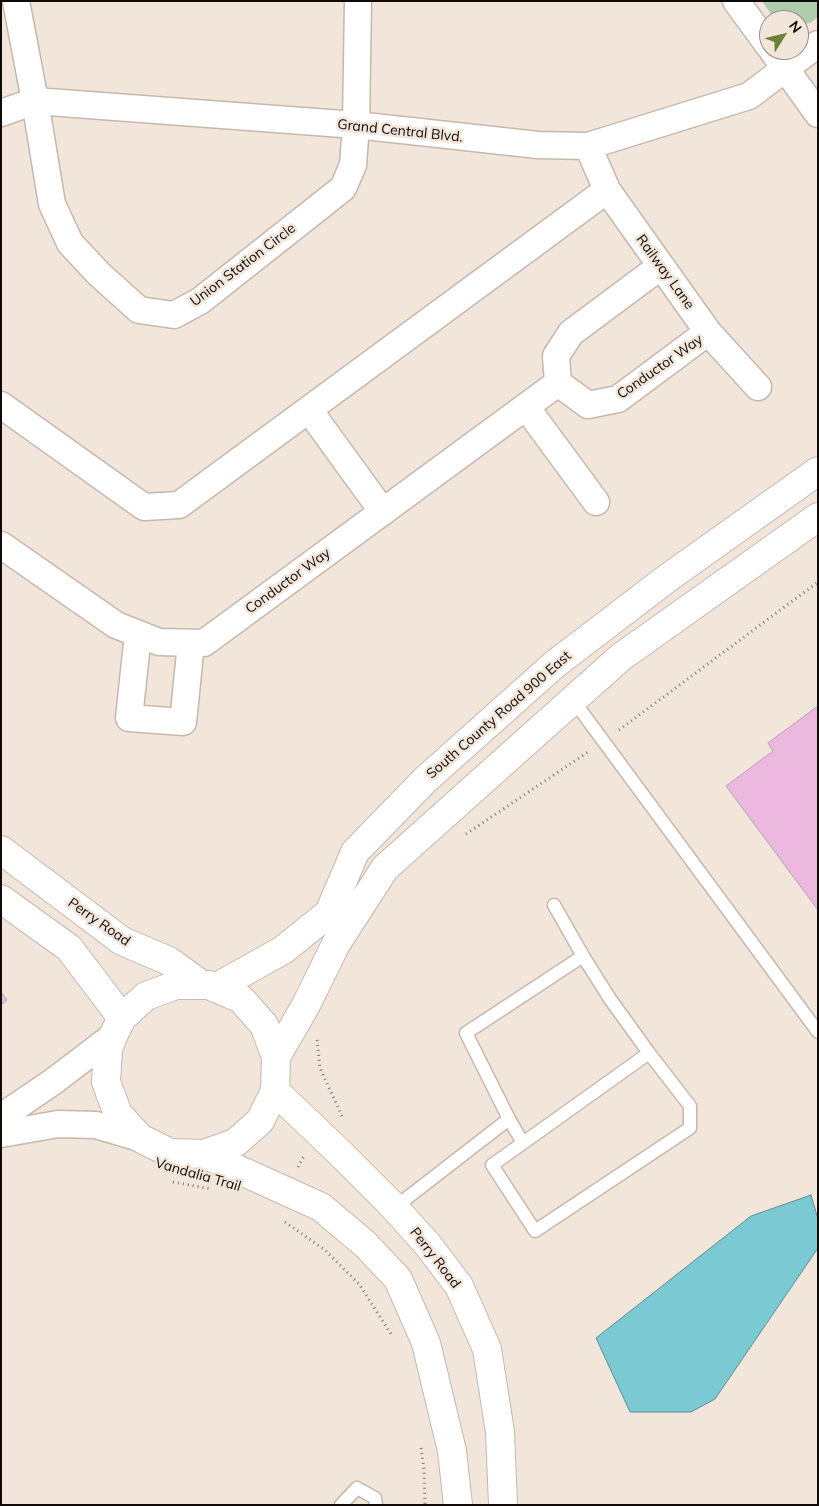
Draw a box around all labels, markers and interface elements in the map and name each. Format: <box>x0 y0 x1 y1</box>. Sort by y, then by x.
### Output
north arrow <box>759 10 809 60</box>
text: N <box>785 17 806 36</box>
street label: Grand Central Blvd. <box>337 116 463 146</box>
street label: Union Station Circle <box>187 220 299 310</box>
street label: Railway Lane <box>632 231 698 313</box>
street label: Conductor Way <box>614 331 706 403</box>
street label: Conductor Way <box>242 545 334 617</box>
street label: South County Road 900 East <box>423 648 575 782</box>
street label: Perry Road <box>65 894 133 950</box>
street label: Vandalia Trail <box>153 1155 243 1195</box>
street label: Perry Road <box>406 1224 464 1292</box>

